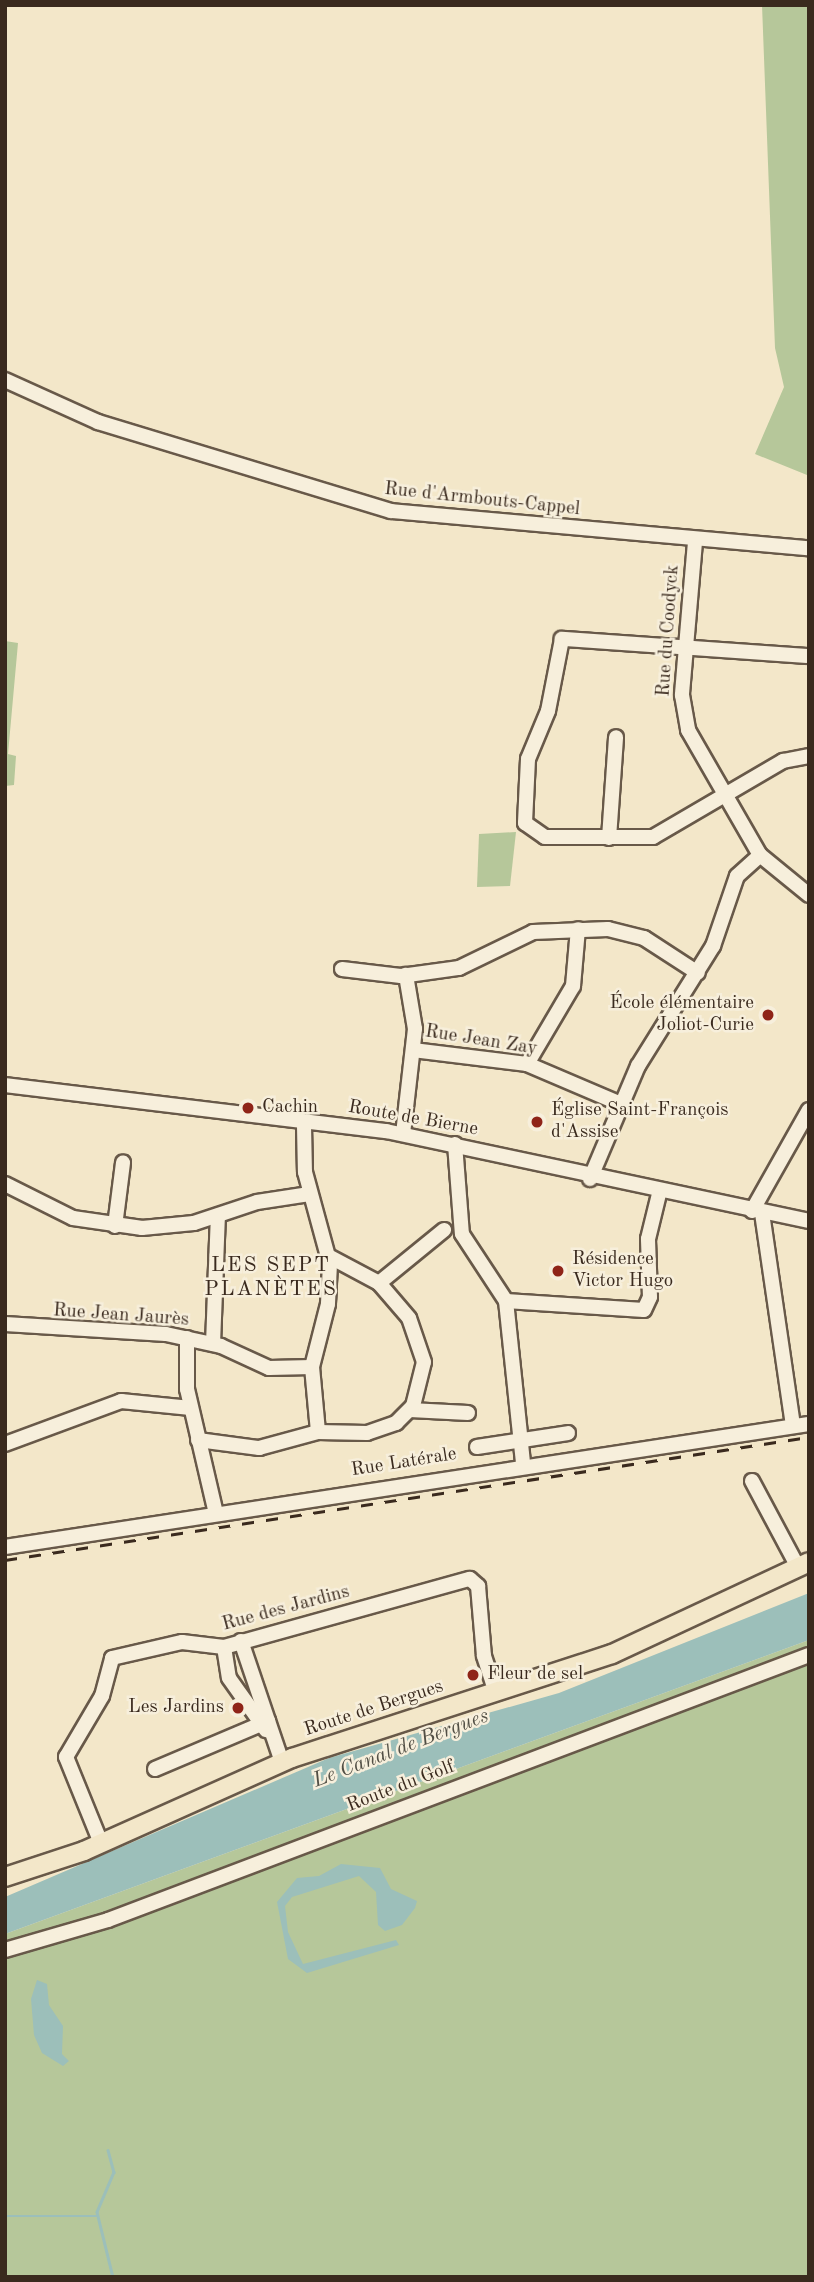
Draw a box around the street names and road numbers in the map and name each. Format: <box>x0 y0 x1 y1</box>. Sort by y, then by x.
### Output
street label: Rue d'Armbouts-Cappel <box>383 478 581 522</box>
street label: Rue du Coodyck <box>653 564 685 698</box>
street label: Rue Jean Zay <box>423 1021 539 1061</box>
street label: Route de Bierne <box>346 1096 480 1142</box>
street label: Rue Jean Jaurès <box>52 1300 190 1332</box>
street label: Rue Latérale <box>350 1443 458 1483</box>
street label: Rue des Jardins <box>220 1581 352 1637</box>
street label: Route de Bergues <box>302 1676 446 1742</box>
street label: Route du Golf <box>344 1756 458 1818</box>

